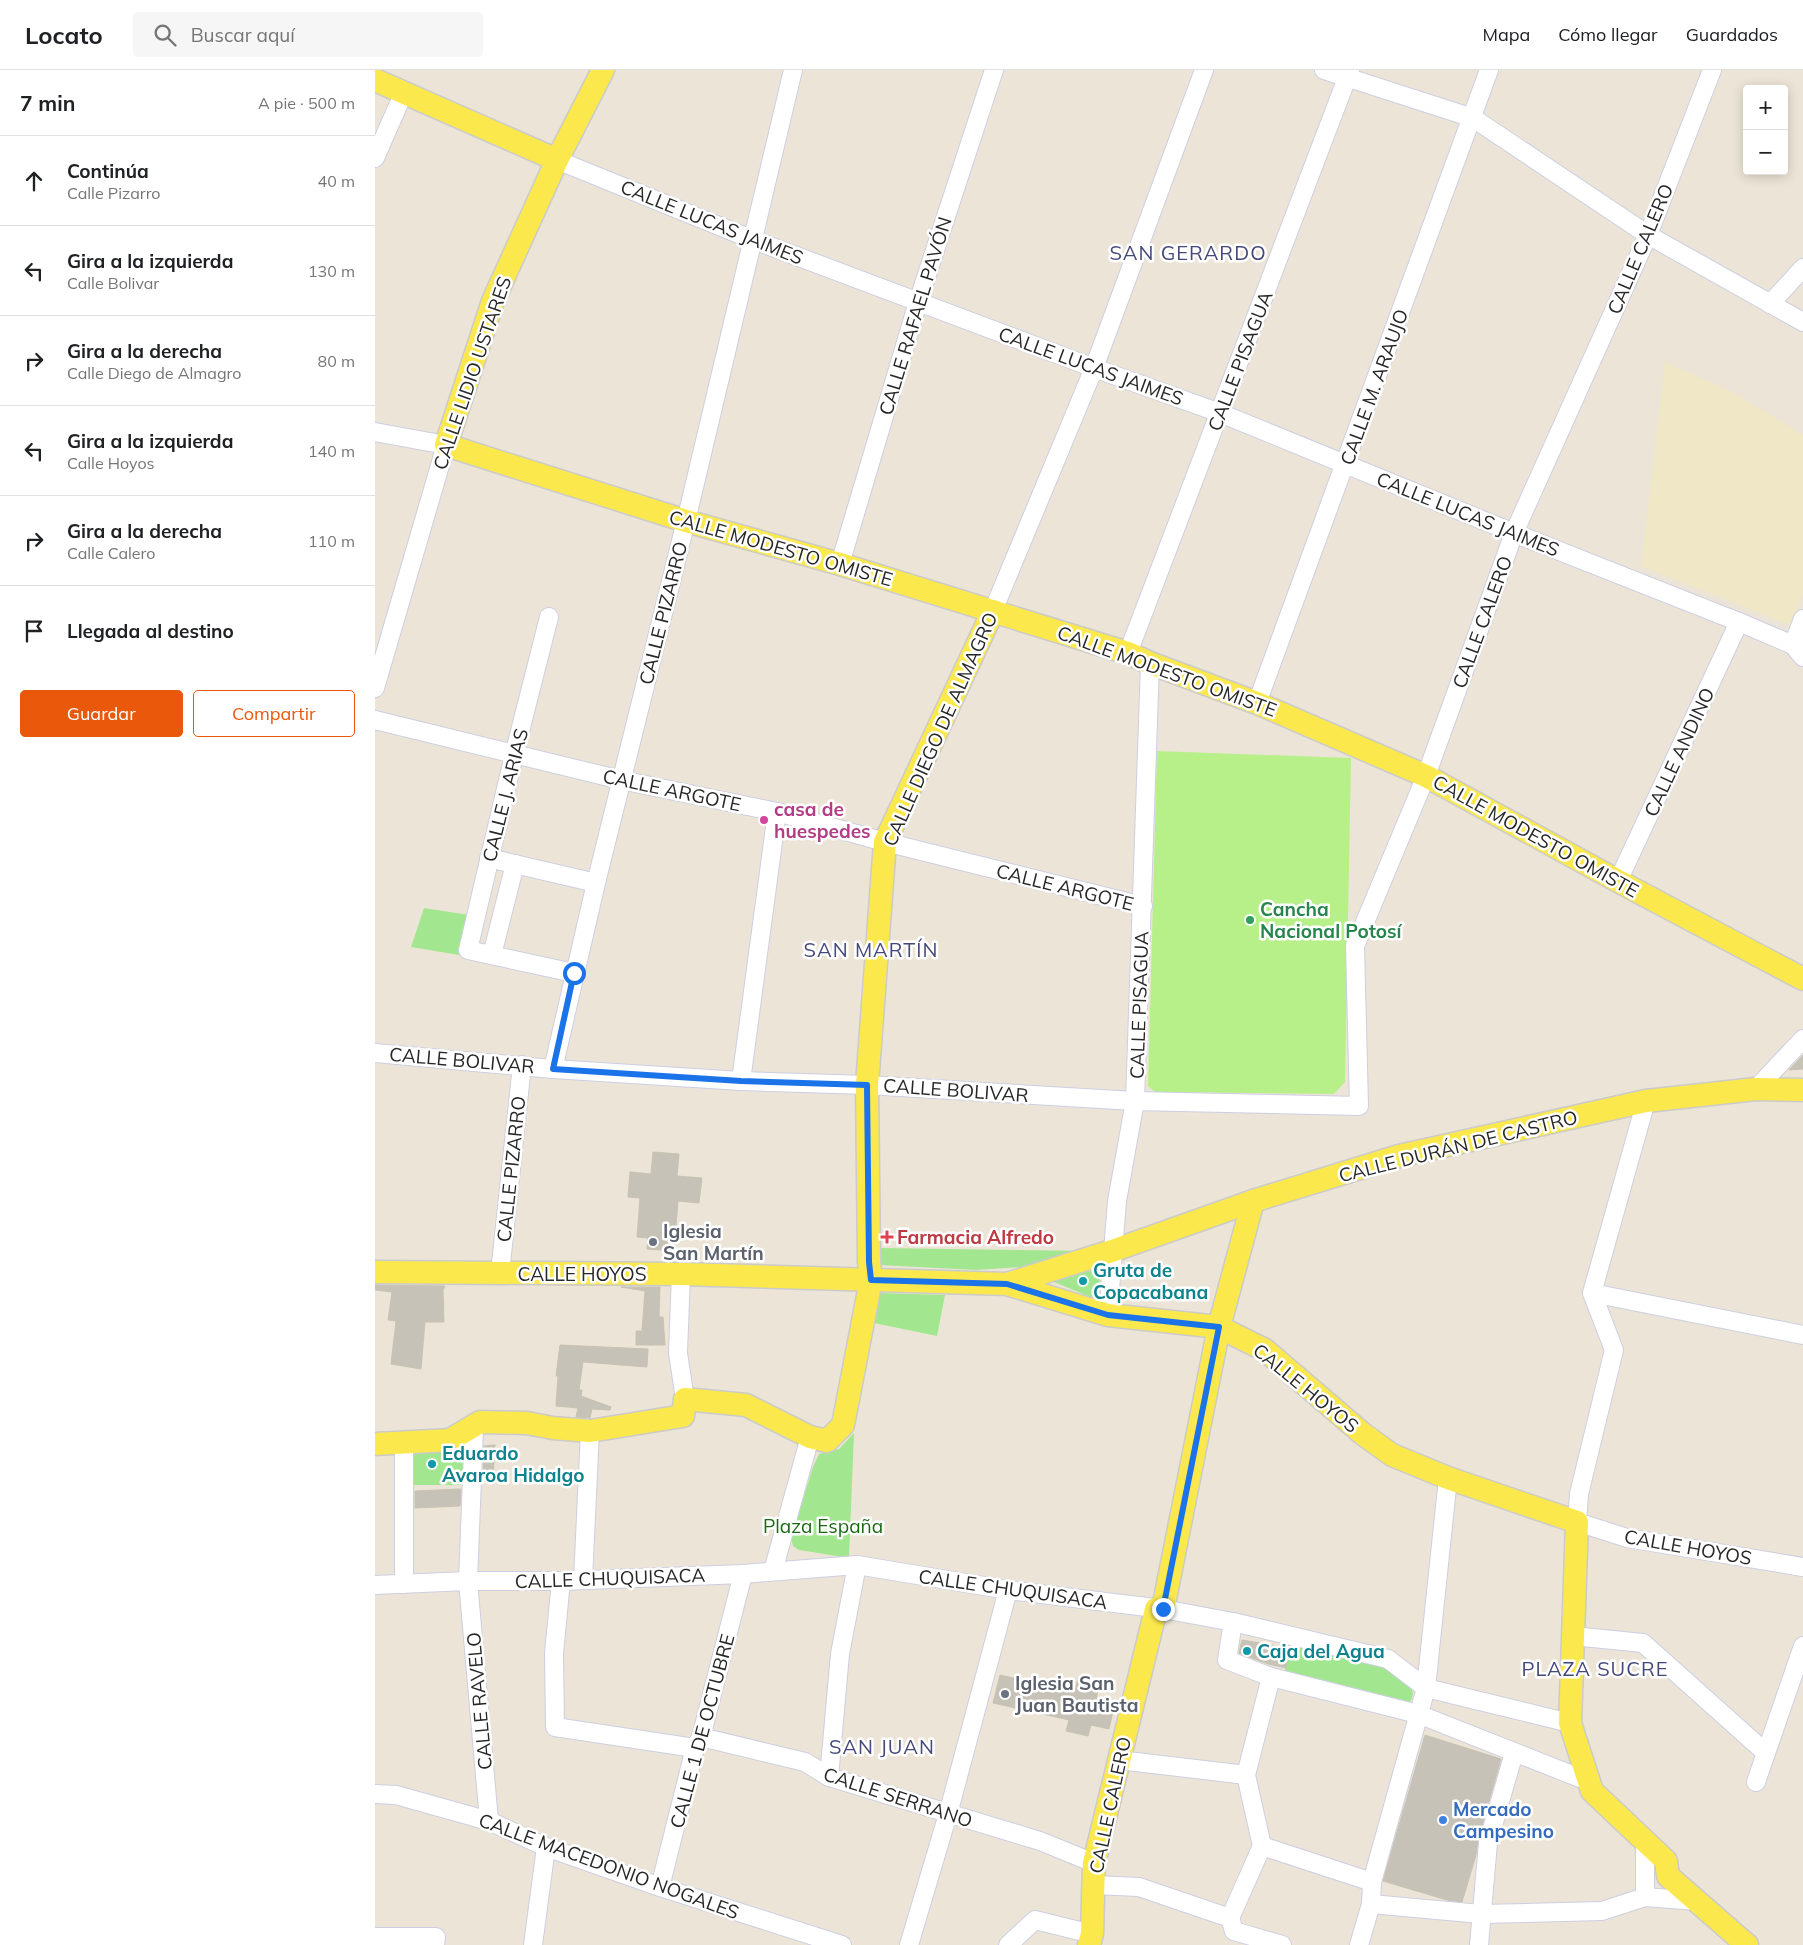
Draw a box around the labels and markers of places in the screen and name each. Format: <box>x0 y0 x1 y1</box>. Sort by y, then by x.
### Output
place label: casa de huespedes <box>774 797 871 843</box>
marker: casa de huespedes <box>758 814 770 826</box>
place label: Cancha Nacional Potosí <box>1260 897 1403 943</box>
marker: Cancha Nacional Potosí <box>1244 914 1256 926</box>
place label: Iglesia San Martín <box>663 1219 764 1265</box>
place label: Farmacia Alfredo <box>897 1225 1054 1249</box>
marker: Farmacia Alfredo <box>881 1231 893 1243</box>
marker: Iglesia San Martín <box>647 1236 659 1248</box>
place label: Gruta de Copacabana <box>1093 1258 1208 1304</box>
marker: Gruta de Copacabana <box>1077 1275 1089 1287</box>
place label: Eduardo Avaroa Hidalgo <box>442 1441 584 1487</box>
marker: Eduardo Avaroa Hidalgo <box>426 1458 438 1470</box>
place label: Caja del Agua <box>1257 1639 1385 1663</box>
marker: Caja del Agua <box>1241 1645 1253 1657</box>
place label: Iglesia San Juan Bautista <box>1015 1671 1138 1717</box>
marker: Iglesia San Juan Bautista <box>999 1688 1011 1700</box>
place label: Mercado Campesino <box>1453 1797 1554 1843</box>
marker: Mercado Campesino <box>1437 1814 1449 1826</box>

